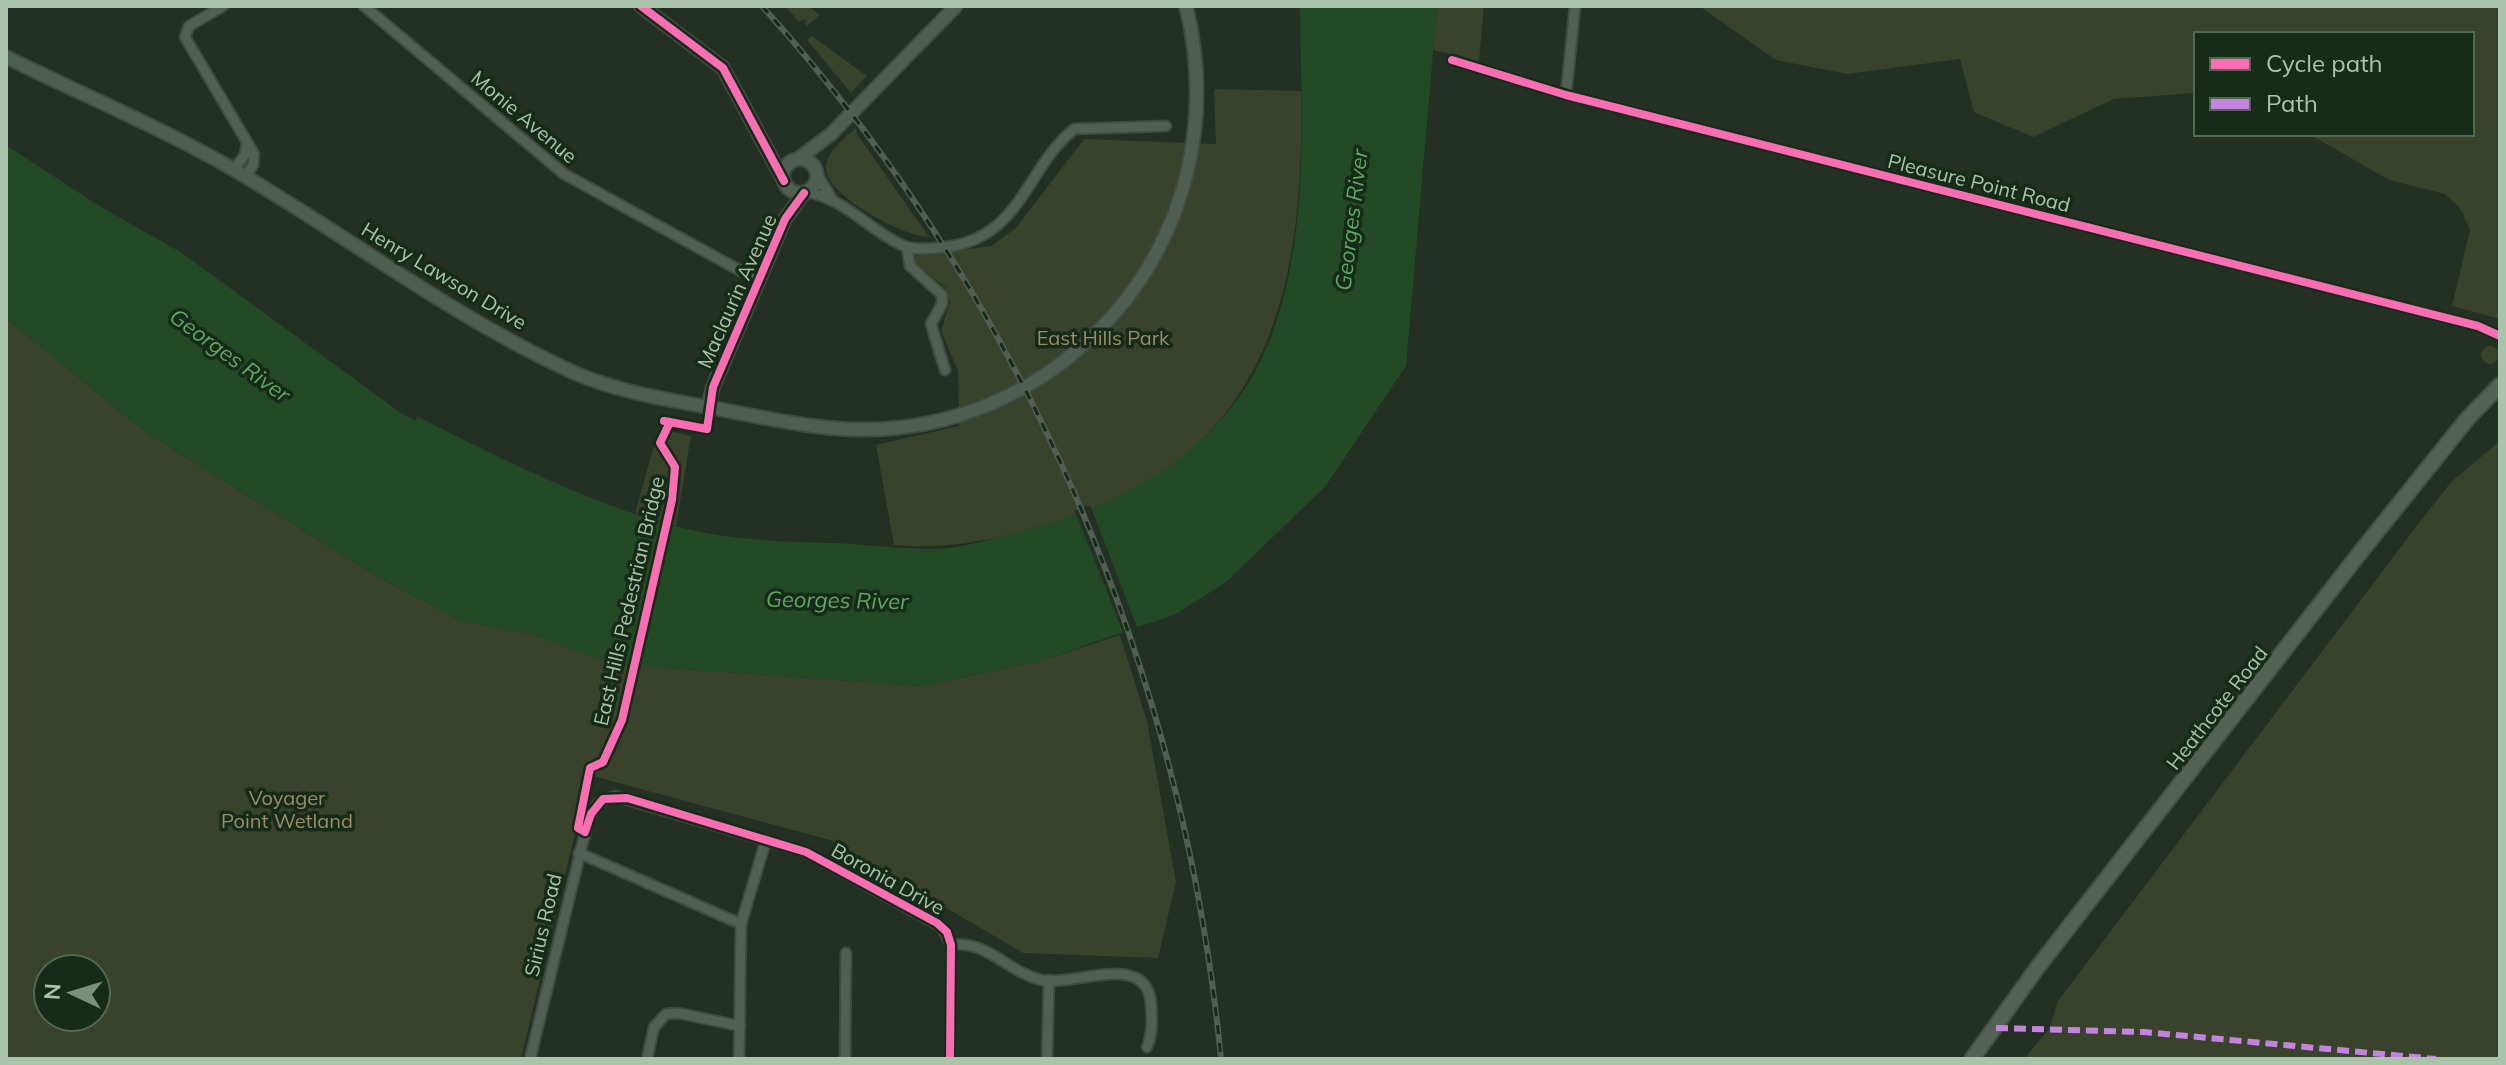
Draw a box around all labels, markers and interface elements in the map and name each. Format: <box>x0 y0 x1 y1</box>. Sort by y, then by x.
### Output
legend <box>2194 32 2474 136</box>
text: Cycle path <box>2266 48 2383 78</box>
street label: Monie Avenue <box>466 65 582 168</box>
text: Path <box>2266 88 2318 118</box>
water label: Georges River <box>1328 147 1374 292</box>
street label: Pleasure Point Road <box>1885 148 2073 217</box>
street label: Maclaurin Avenue <box>691 210 782 372</box>
street label: Henry Lawson Drive <box>357 216 531 335</box>
water label: Georges River <box>164 302 297 409</box>
park label: East Hills Park <box>1037 325 1170 350</box>
street label: East Hills Pedestrian Bridge <box>588 474 669 728</box>
water label: Georges River <box>766 585 909 615</box>
street label: Heathcote Road <box>2161 641 2273 774</box>
park label: Voyager Point Wetland <box>221 785 353 833</box>
street label: Boronia Drive <box>827 837 949 920</box>
street label: Sirius Road <box>519 871 566 979</box>
north arrow <box>32 953 112 1033</box>
text: N <box>38 982 67 1001</box>

